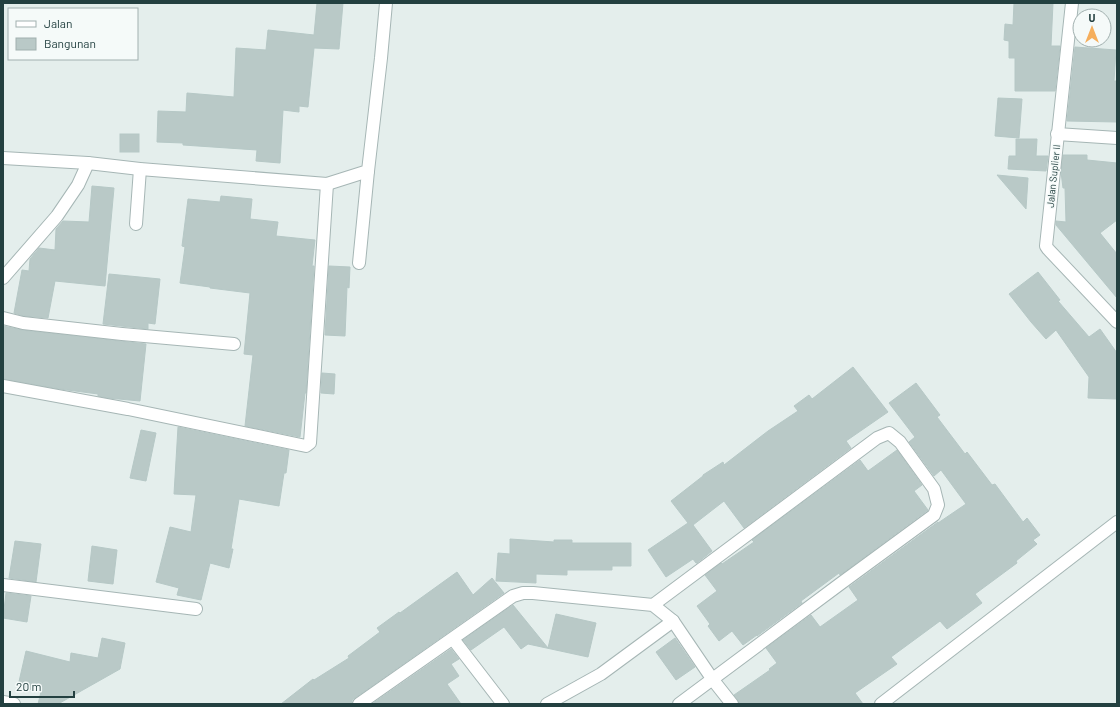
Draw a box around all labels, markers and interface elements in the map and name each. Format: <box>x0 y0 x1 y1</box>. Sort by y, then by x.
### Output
legend <box>8 8 138 60</box>
north arrow <box>1072 8 1112 48</box>
text: U <box>1089 11 1096 24</box>
text: Jalan <box>44 16 72 30</box>
text: Bangunan <box>44 36 96 50</box>
street label: Jalan Suplier II <box>1044 144 1062 208</box>
scale bar <box>10 673 74 699</box>
text: 20 m <box>16 679 42 693</box>

